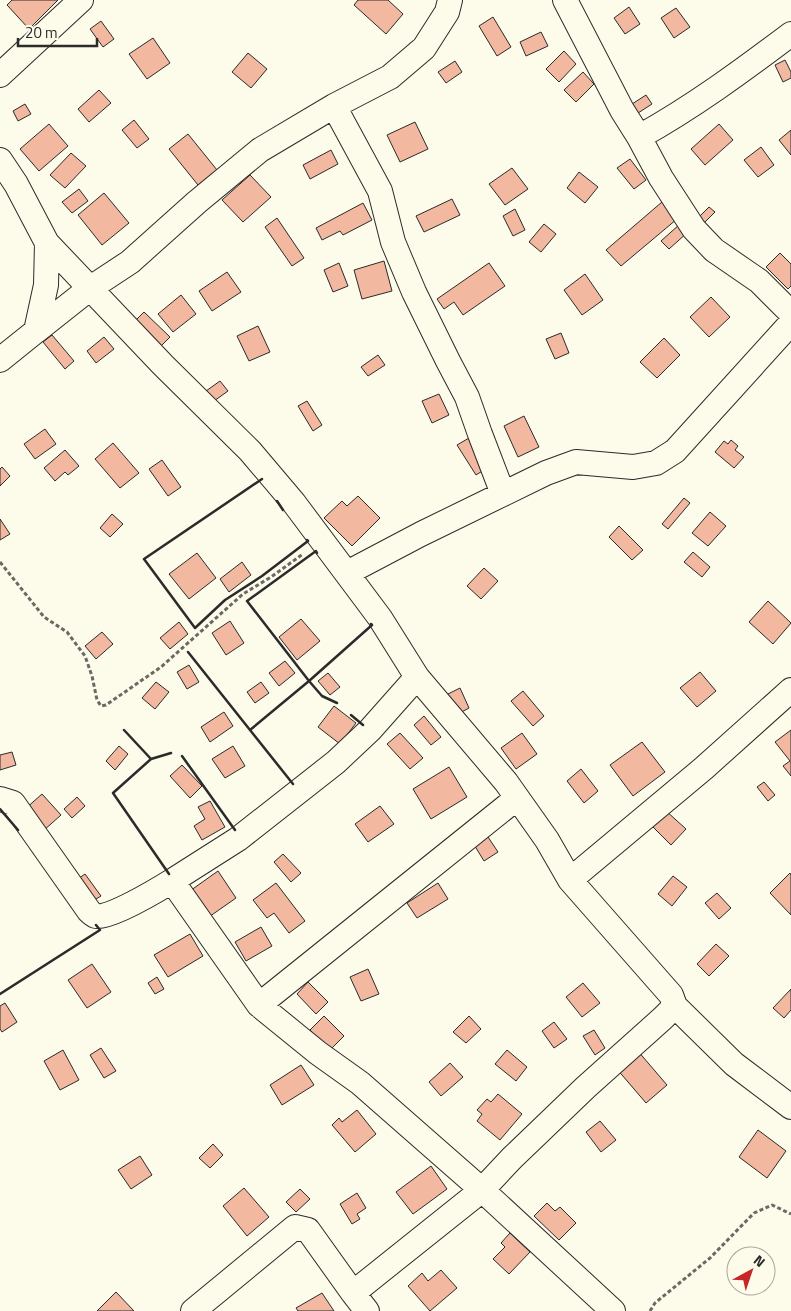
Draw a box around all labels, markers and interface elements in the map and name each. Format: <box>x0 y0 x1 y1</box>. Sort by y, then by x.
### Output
scale bar <box>18 15 96 47</box>
text: 20 m <box>25 21 58 44</box>
north arrow <box>726 1246 776 1296</box>
text: N <box>749 1249 770 1272</box>

